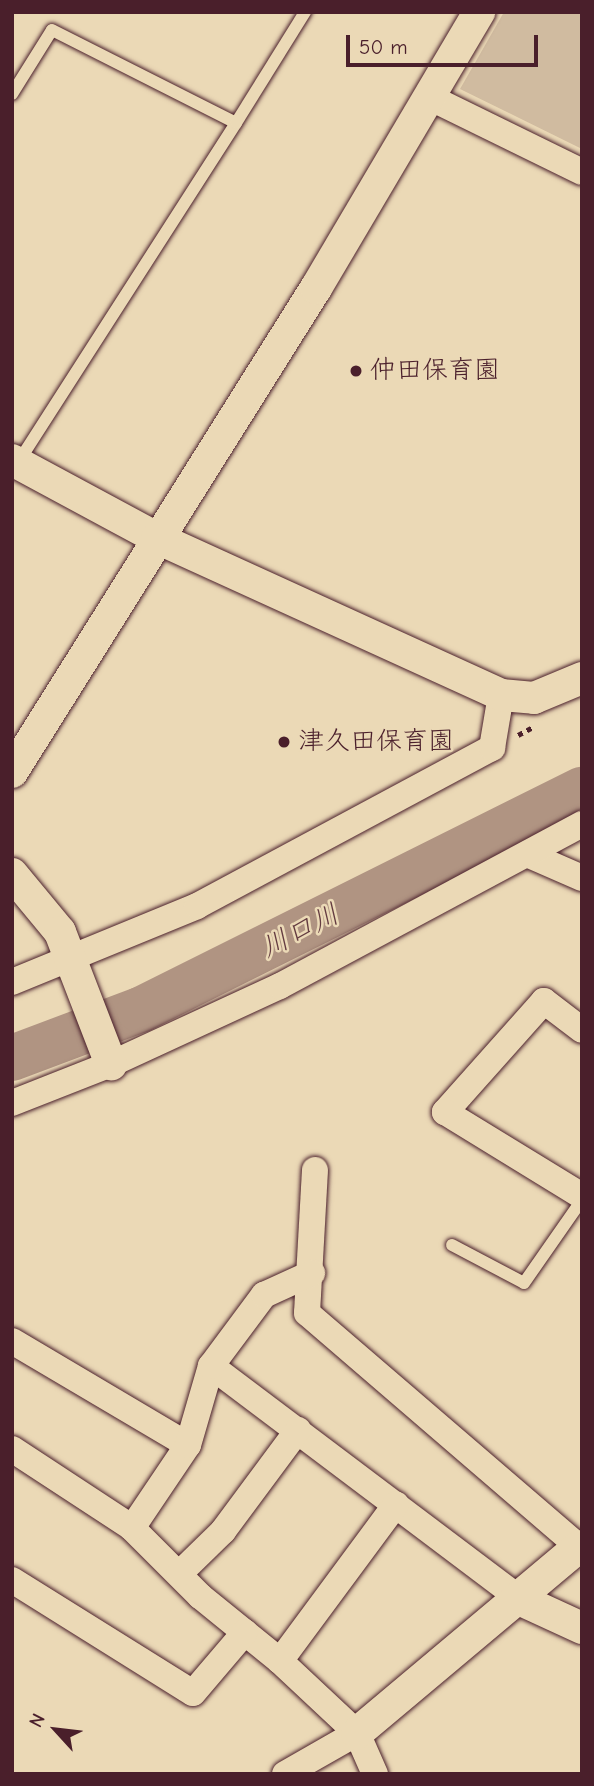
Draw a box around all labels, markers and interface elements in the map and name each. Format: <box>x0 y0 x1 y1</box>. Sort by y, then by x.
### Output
scale bar <box>349 21 542 65</box>
text: 50 m <box>359 35 408 59</box>
place label: 仲田保育園 <box>370 355 500 387</box>
marker: 仲田保育園 <box>348 363 364 379</box>
place label: 津久田保育園 <box>298 726 454 758</box>
marker: 津久田保育園 <box>276 734 292 750</box>
water label: 川口川 <box>255 897 345 965</box>
north arrow <box>21 1695 91 1765</box>
text: N <box>25 1710 50 1731</box>

